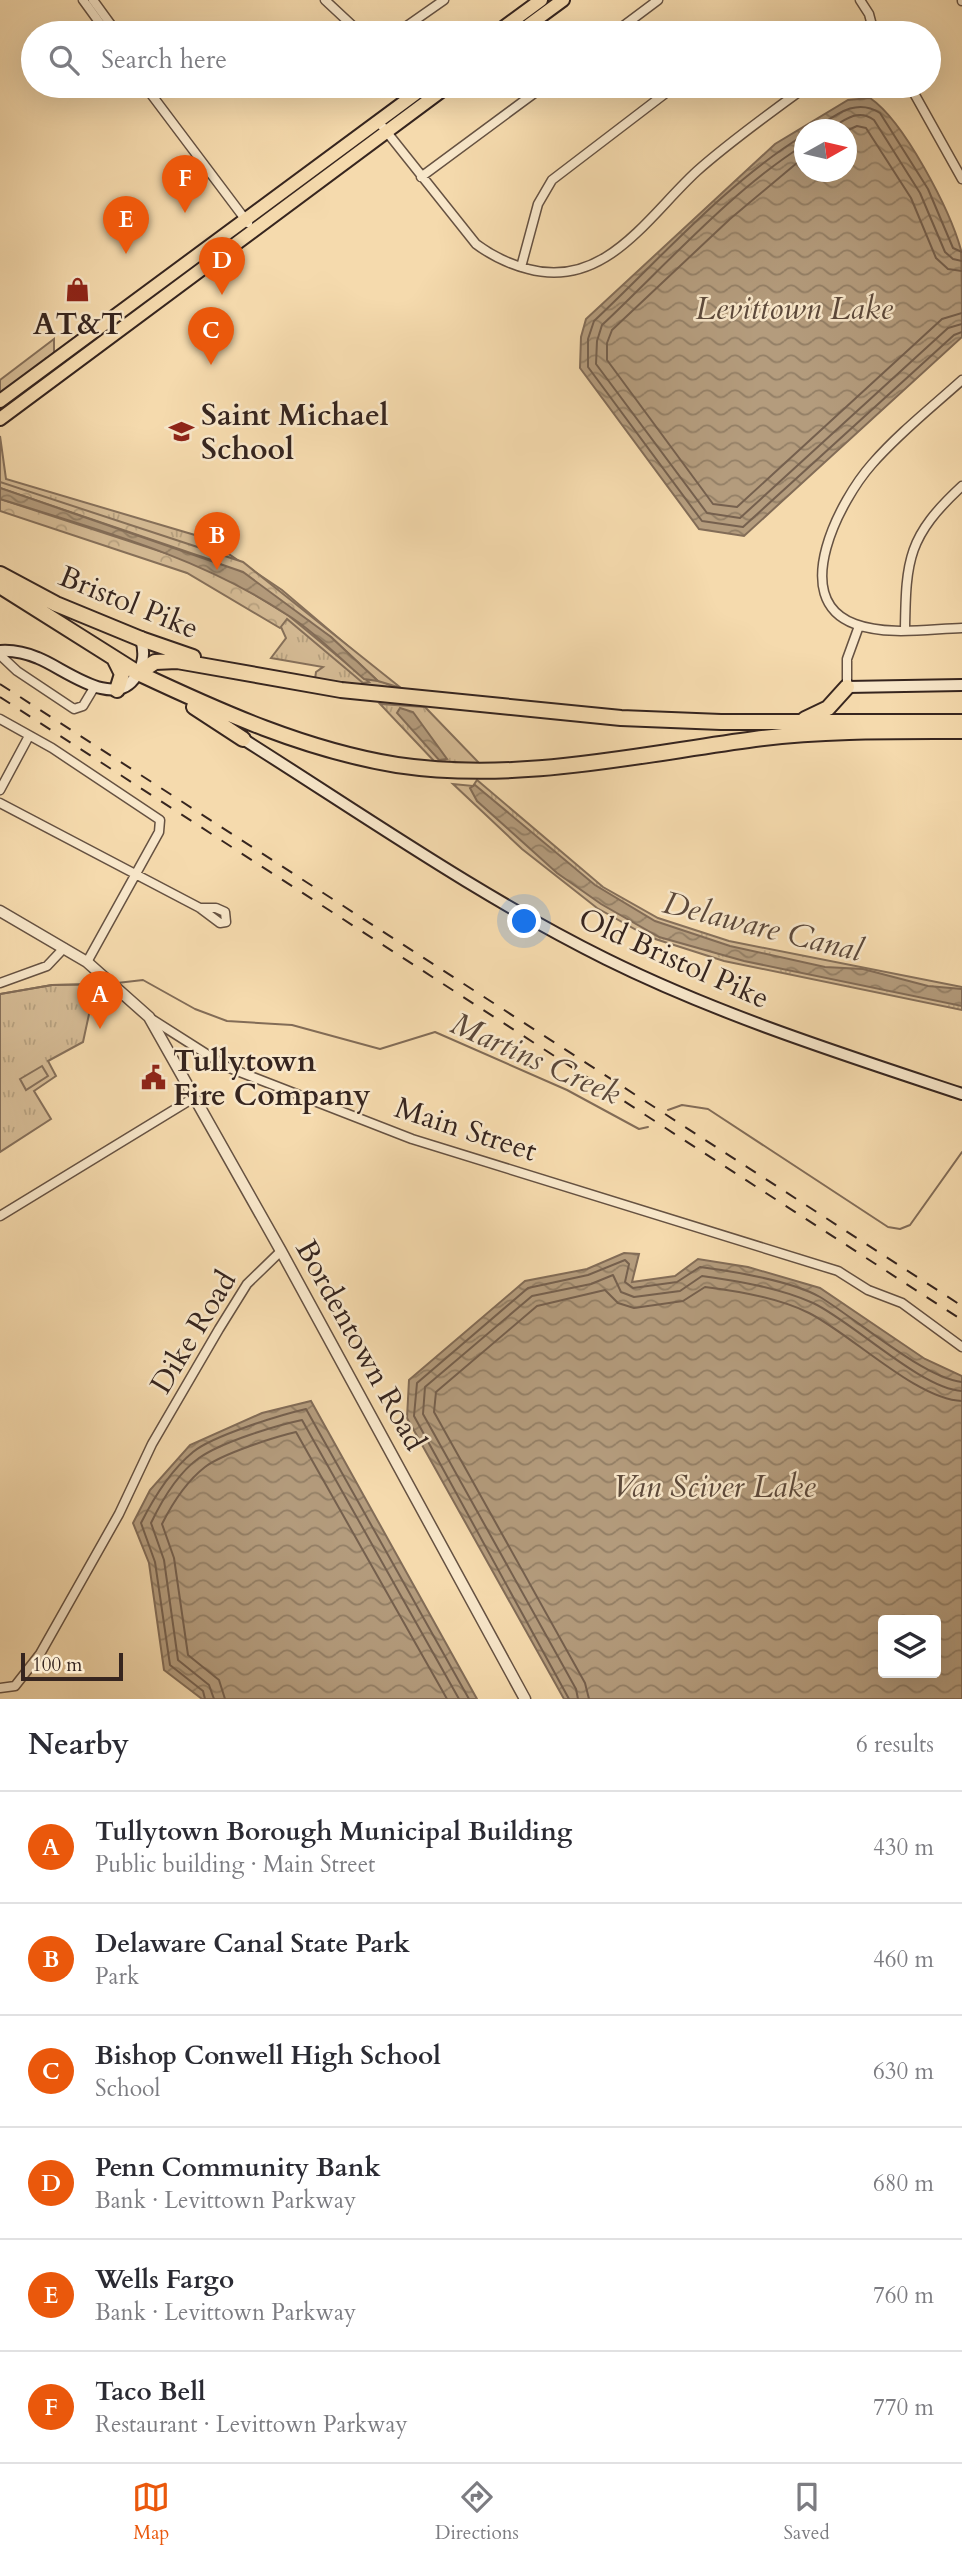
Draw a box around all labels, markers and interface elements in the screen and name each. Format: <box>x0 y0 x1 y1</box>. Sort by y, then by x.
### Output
search box <box>21 21 941 98</box>
icon: search <box>45 41 83 79</box>
text: Search here <box>101 42 227 77</box>
north arrow <box>794 119 857 182</box>
pin: F <box>162 155 208 213</box>
pin: E <box>103 196 149 254</box>
pin: D <box>199 237 245 295</box>
shop icon: AT&T <box>64 275 92 303</box>
water label: Levittown Lake <box>695 287 893 331</box>
place label: AT&T <box>33 304 123 345</box>
pin: C <box>188 307 234 365</box>
place label: Saint Michael School <box>201 395 389 470</box>
school or university icon: Saint Michael School <box>167 418 195 446</box>
pin: B <box>194 512 240 570</box>
street label: Bristol Pike <box>53 556 205 649</box>
water label: Delaware Canal <box>658 881 868 973</box>
street label: Old Bristol Pike <box>572 898 776 1019</box>
your location <box>507 904 541 938</box>
pin: A <box>77 971 123 1029</box>
water label: Martins Creek <box>444 1002 628 1116</box>
place label: Tullytown Fire Company <box>173 1041 371 1116</box>
public building icon: Tullytown Fire Company <box>139 1064 167 1092</box>
street label: Main Street <box>390 1087 543 1172</box>
street label: Bordentown Road <box>286 1233 435 1458</box>
street label: Dike Road <box>141 1263 246 1401</box>
water label: Van Sciver Lake <box>613 1465 816 1509</box>
map controls <box>878 1615 941 1678</box>
button: layers <box>878 1615 941 1678</box>
scale bar <box>21 1650 122 1682</box>
text: 100 m <box>32 1652 82 1678</box>
text: Nearby <box>28 1724 129 1765</box>
text: 6 results <box>856 1729 934 1760</box>
text: Tullytown Borough Municipal Building <box>95 1814 572 1849</box>
text: A <box>42 1832 60 1863</box>
text: 430 m <box>873 1832 934 1863</box>
text: Public building · Main Street <box>95 1849 375 1880</box>
text: Delaware Canal State Park <box>95 1926 410 1961</box>
text: B <box>43 1944 59 1975</box>
text: 460 m <box>873 1944 934 1975</box>
text: Park <box>95 1961 139 1992</box>
text: Bishop Conwell High School <box>95 2038 441 2073</box>
text: C <box>42 2056 60 2087</box>
text: 630 m <box>873 2056 934 2087</box>
text: School <box>95 2073 160 2104</box>
text: Penn Community Bank <box>95 2150 381 2185</box>
text: D <box>41 2168 61 2199</box>
text: 680 m <box>873 2168 934 2199</box>
text: Bank · Levittown Parkway <box>95 2185 356 2216</box>
text: Wells Fargo <box>95 2262 234 2297</box>
text: E <box>44 2280 58 2311</box>
text: 760 m <box>873 2280 934 2311</box>
text: Bank · Levittown Parkway <box>95 2297 356 2328</box>
text: Taco Bell <box>95 2374 206 2409</box>
text: F <box>44 2392 58 2423</box>
text: 770 m <box>873 2392 934 2423</box>
text: Restaurant · Levittown Parkway <box>95 2409 408 2440</box>
tab: Map <box>132 2478 170 2546</box>
tab: Directions <box>435 2478 519 2546</box>
tab: Saved <box>784 2478 830 2546</box>

